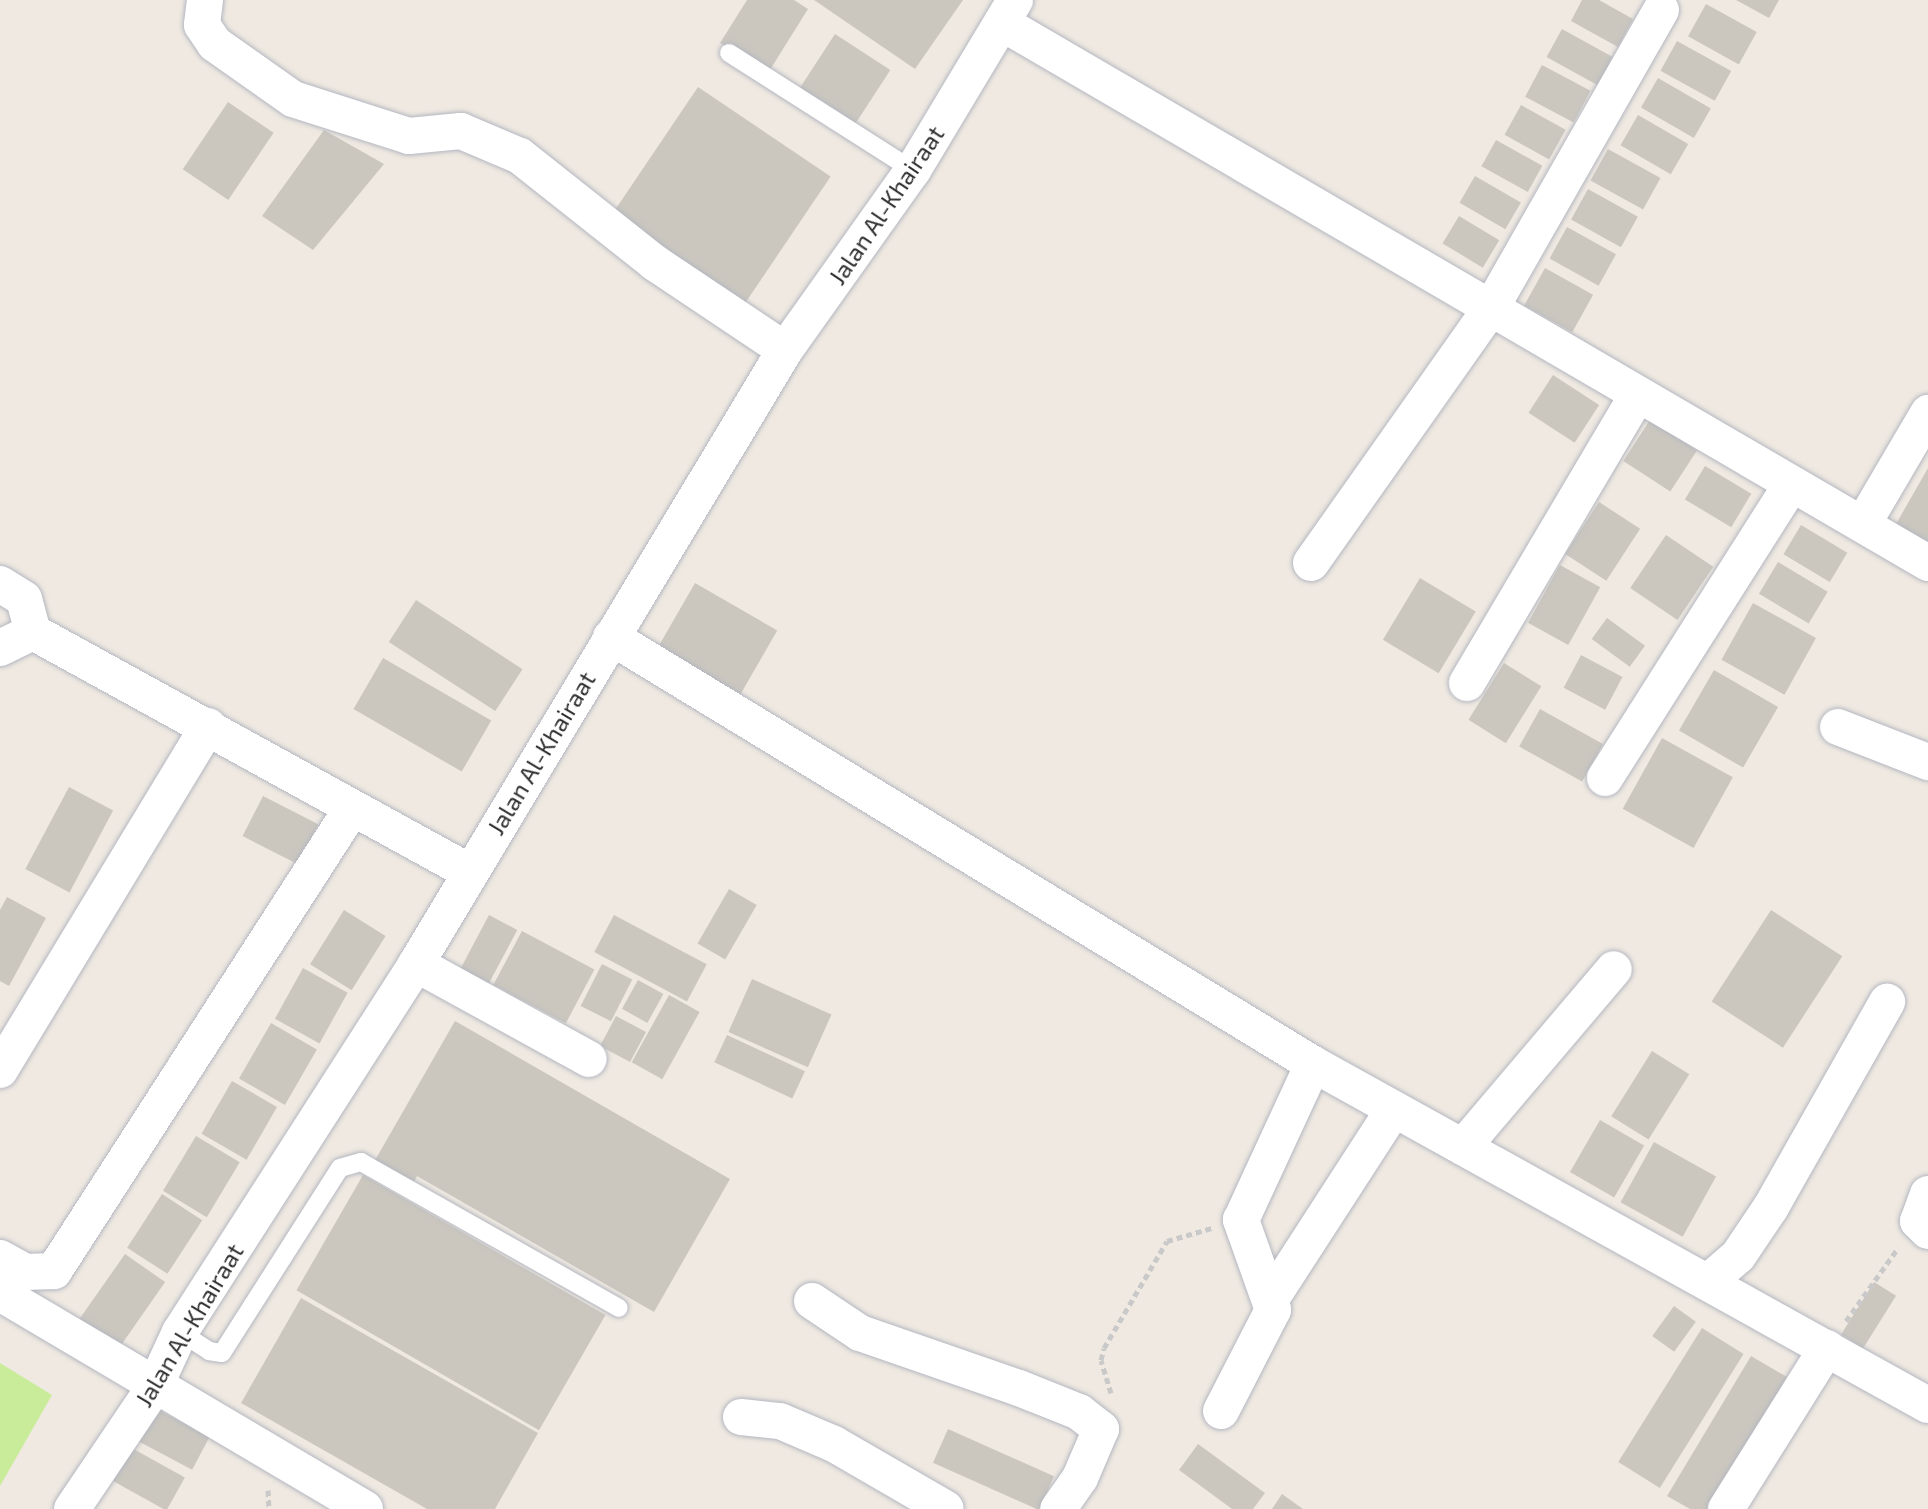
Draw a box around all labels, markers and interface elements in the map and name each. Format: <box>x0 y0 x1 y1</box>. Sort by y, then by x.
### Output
street label: Jalan Al-Khairaat <box>822 120 950 290</box>
street label: Jalan Al-Khairaat <box>481 666 601 840</box>
street label: Jalan Al-Khairaat <box>129 1238 249 1412</box>

